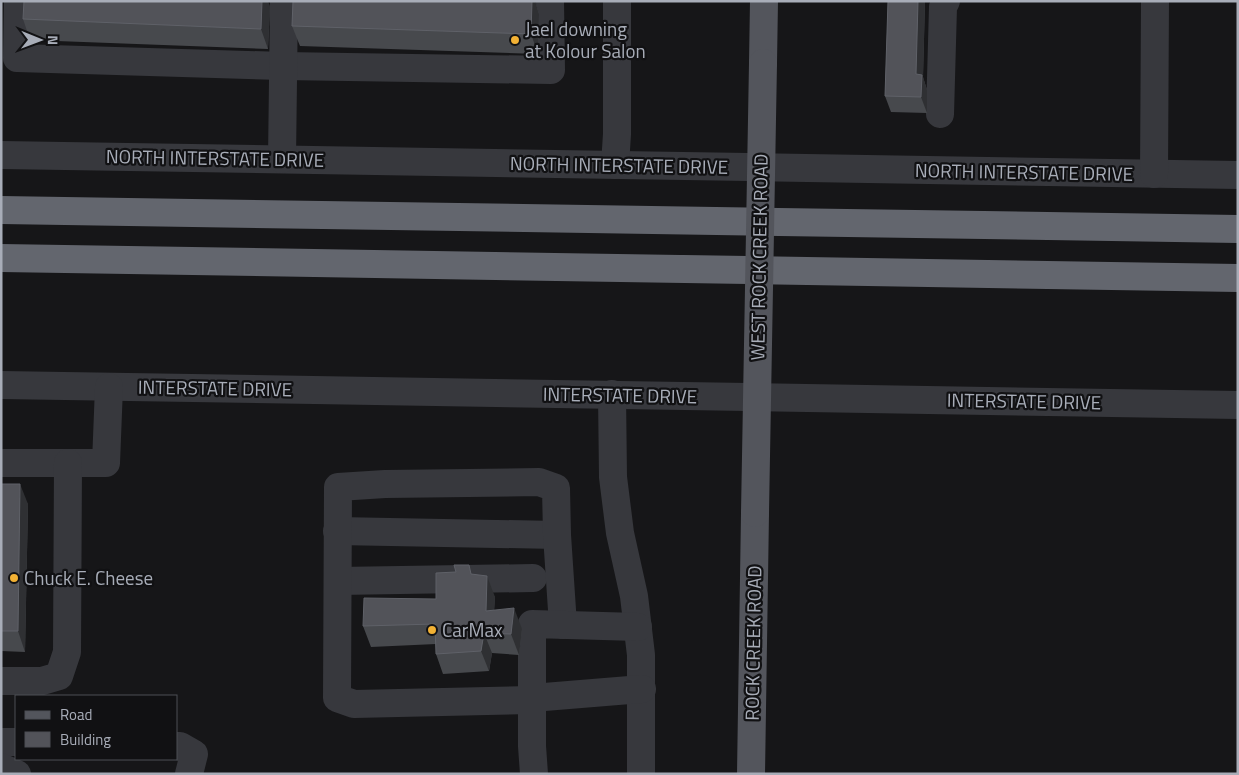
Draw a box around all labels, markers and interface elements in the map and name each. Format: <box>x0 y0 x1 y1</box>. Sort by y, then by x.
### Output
place label: Jael downing at Kolour Salon <box>525 14 646 65</box>
north arrow <box>15 15 65 65</box>
marker: Jael downing at Kolour Salon <box>509 34 521 46</box>
text: N <box>43 35 64 45</box>
street label: NORTH INTERSTATE DRIVE <box>106 141 324 174</box>
street label: NORTH INTERSTATE DRIVE <box>510 148 728 181</box>
street label: WEST ROCK CREEK ROAD <box>742 153 775 361</box>
street label: NORTH INTERSTATE DRIVE <box>915 155 1133 188</box>
street label: INTERSTATE DRIVE <box>138 372 292 403</box>
street label: INTERSTATE DRIVE <box>543 379 697 410</box>
street label: INTERSTATE DRIVE <box>947 385 1101 416</box>
place label: Chuck E. Cheese <box>24 563 153 592</box>
street label: ROCK CREEK ROAD <box>737 565 768 721</box>
marker: Chuck E. Cheese <box>8 572 20 584</box>
place label: CarMax <box>442 615 503 644</box>
marker: CarMax <box>426 624 438 636</box>
legend <box>15 695 178 760</box>
text: Road <box>60 703 92 726</box>
text: Building <box>60 728 111 751</box>

